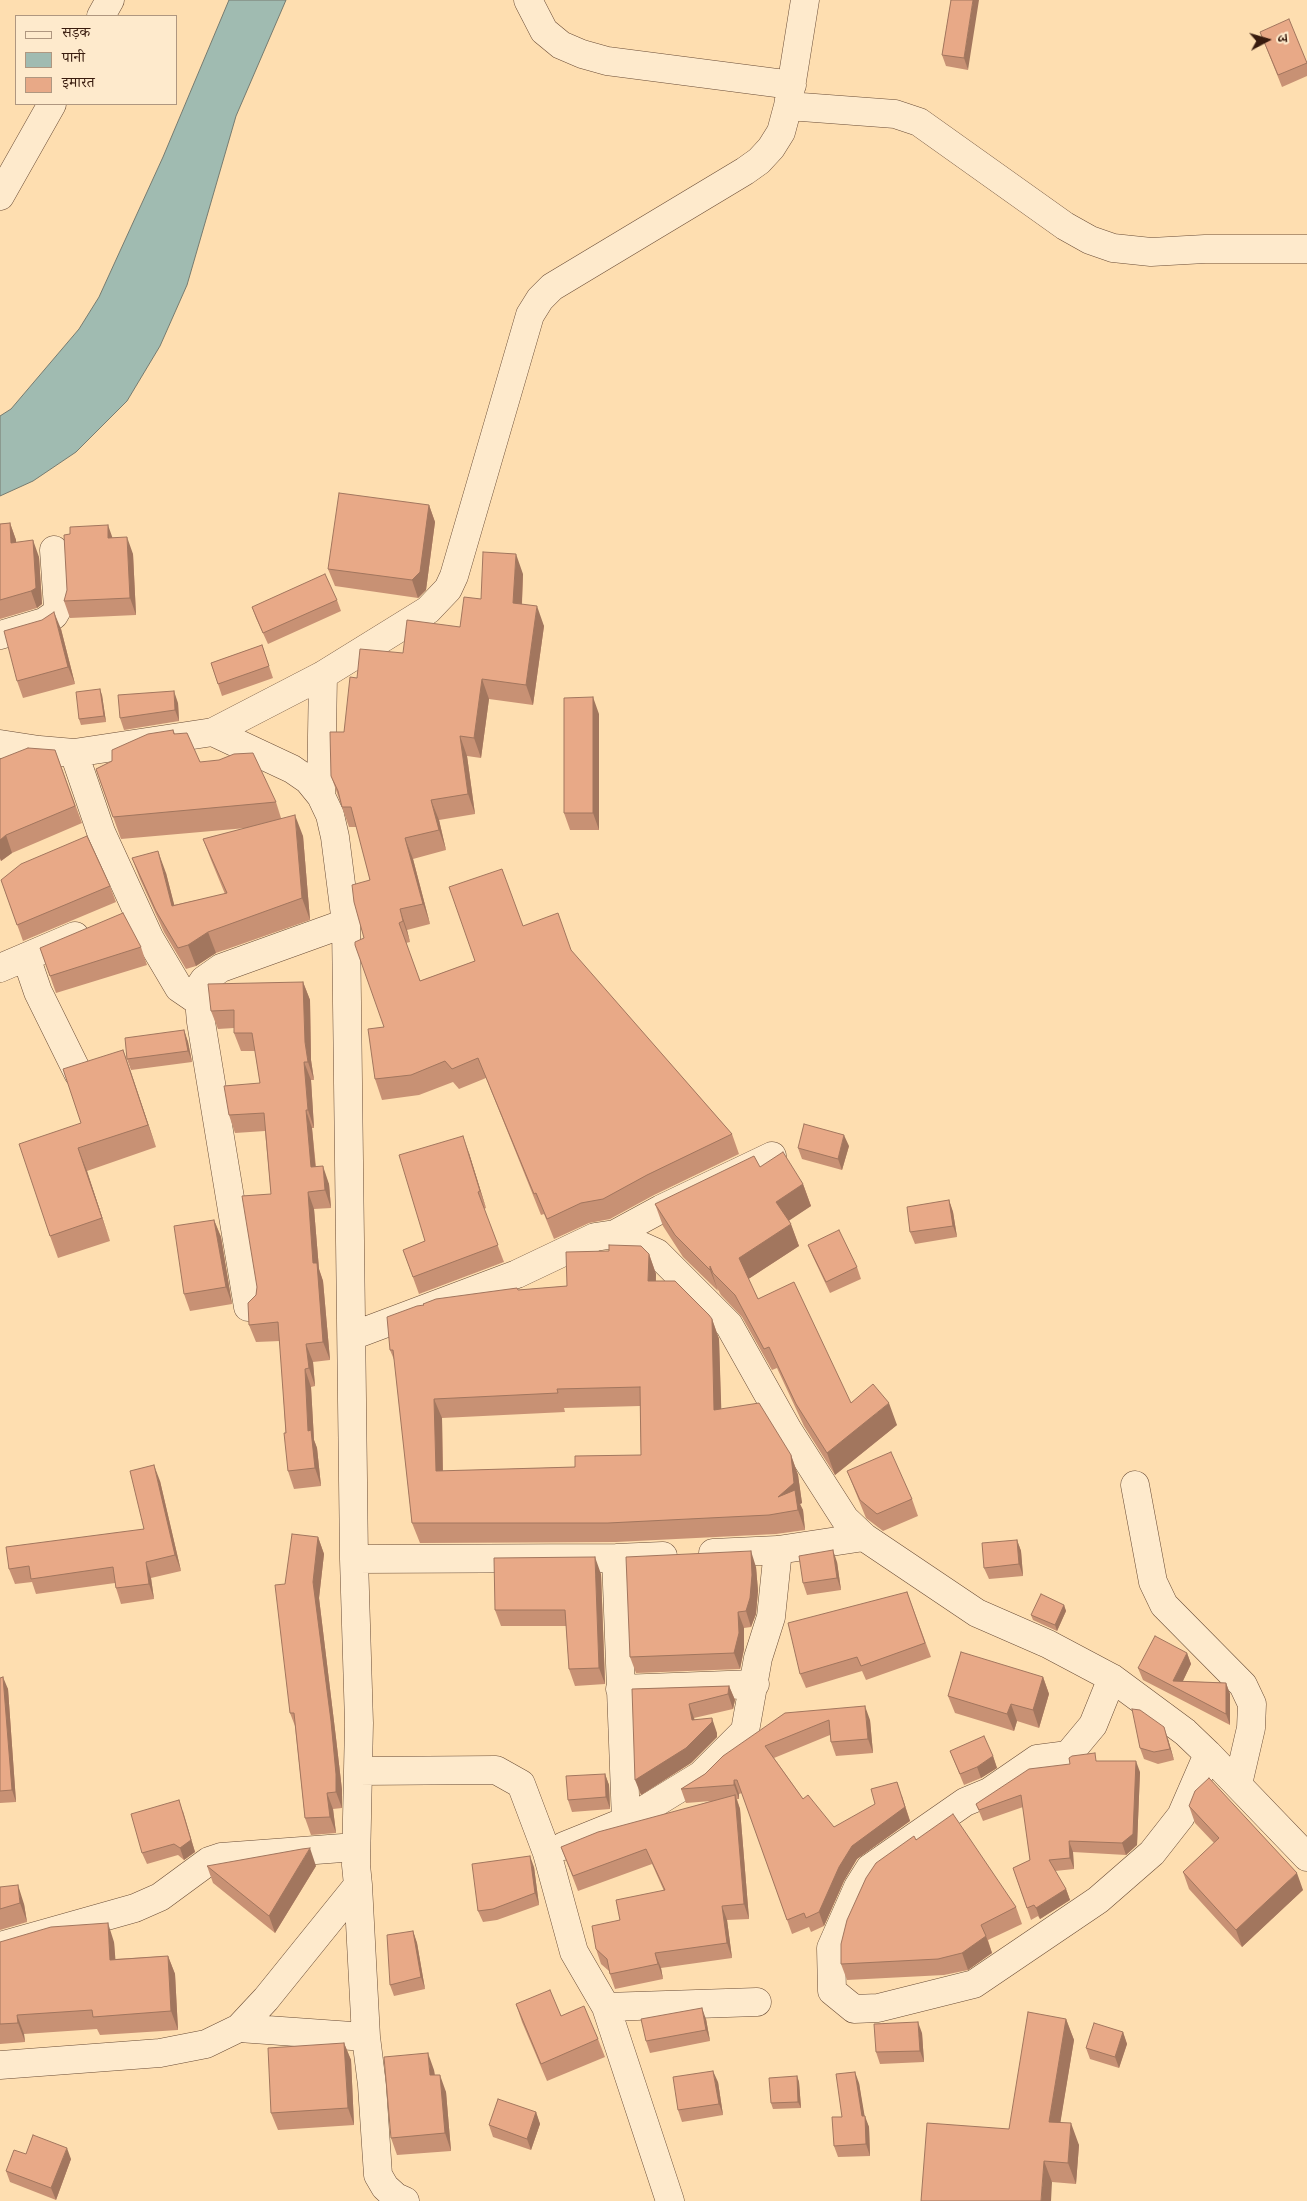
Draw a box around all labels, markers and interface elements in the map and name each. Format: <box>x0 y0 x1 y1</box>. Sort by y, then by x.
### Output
legend <box>15 15 178 105</box>
north arrow <box>1242 15 1292 65</box>
text: सड़क <box>62 23 90 42</box>
text: उ <box>1273 34 1291 43</box>
text: पानी <box>62 48 85 67</box>
text: इमारत <box>62 73 95 92</box>

